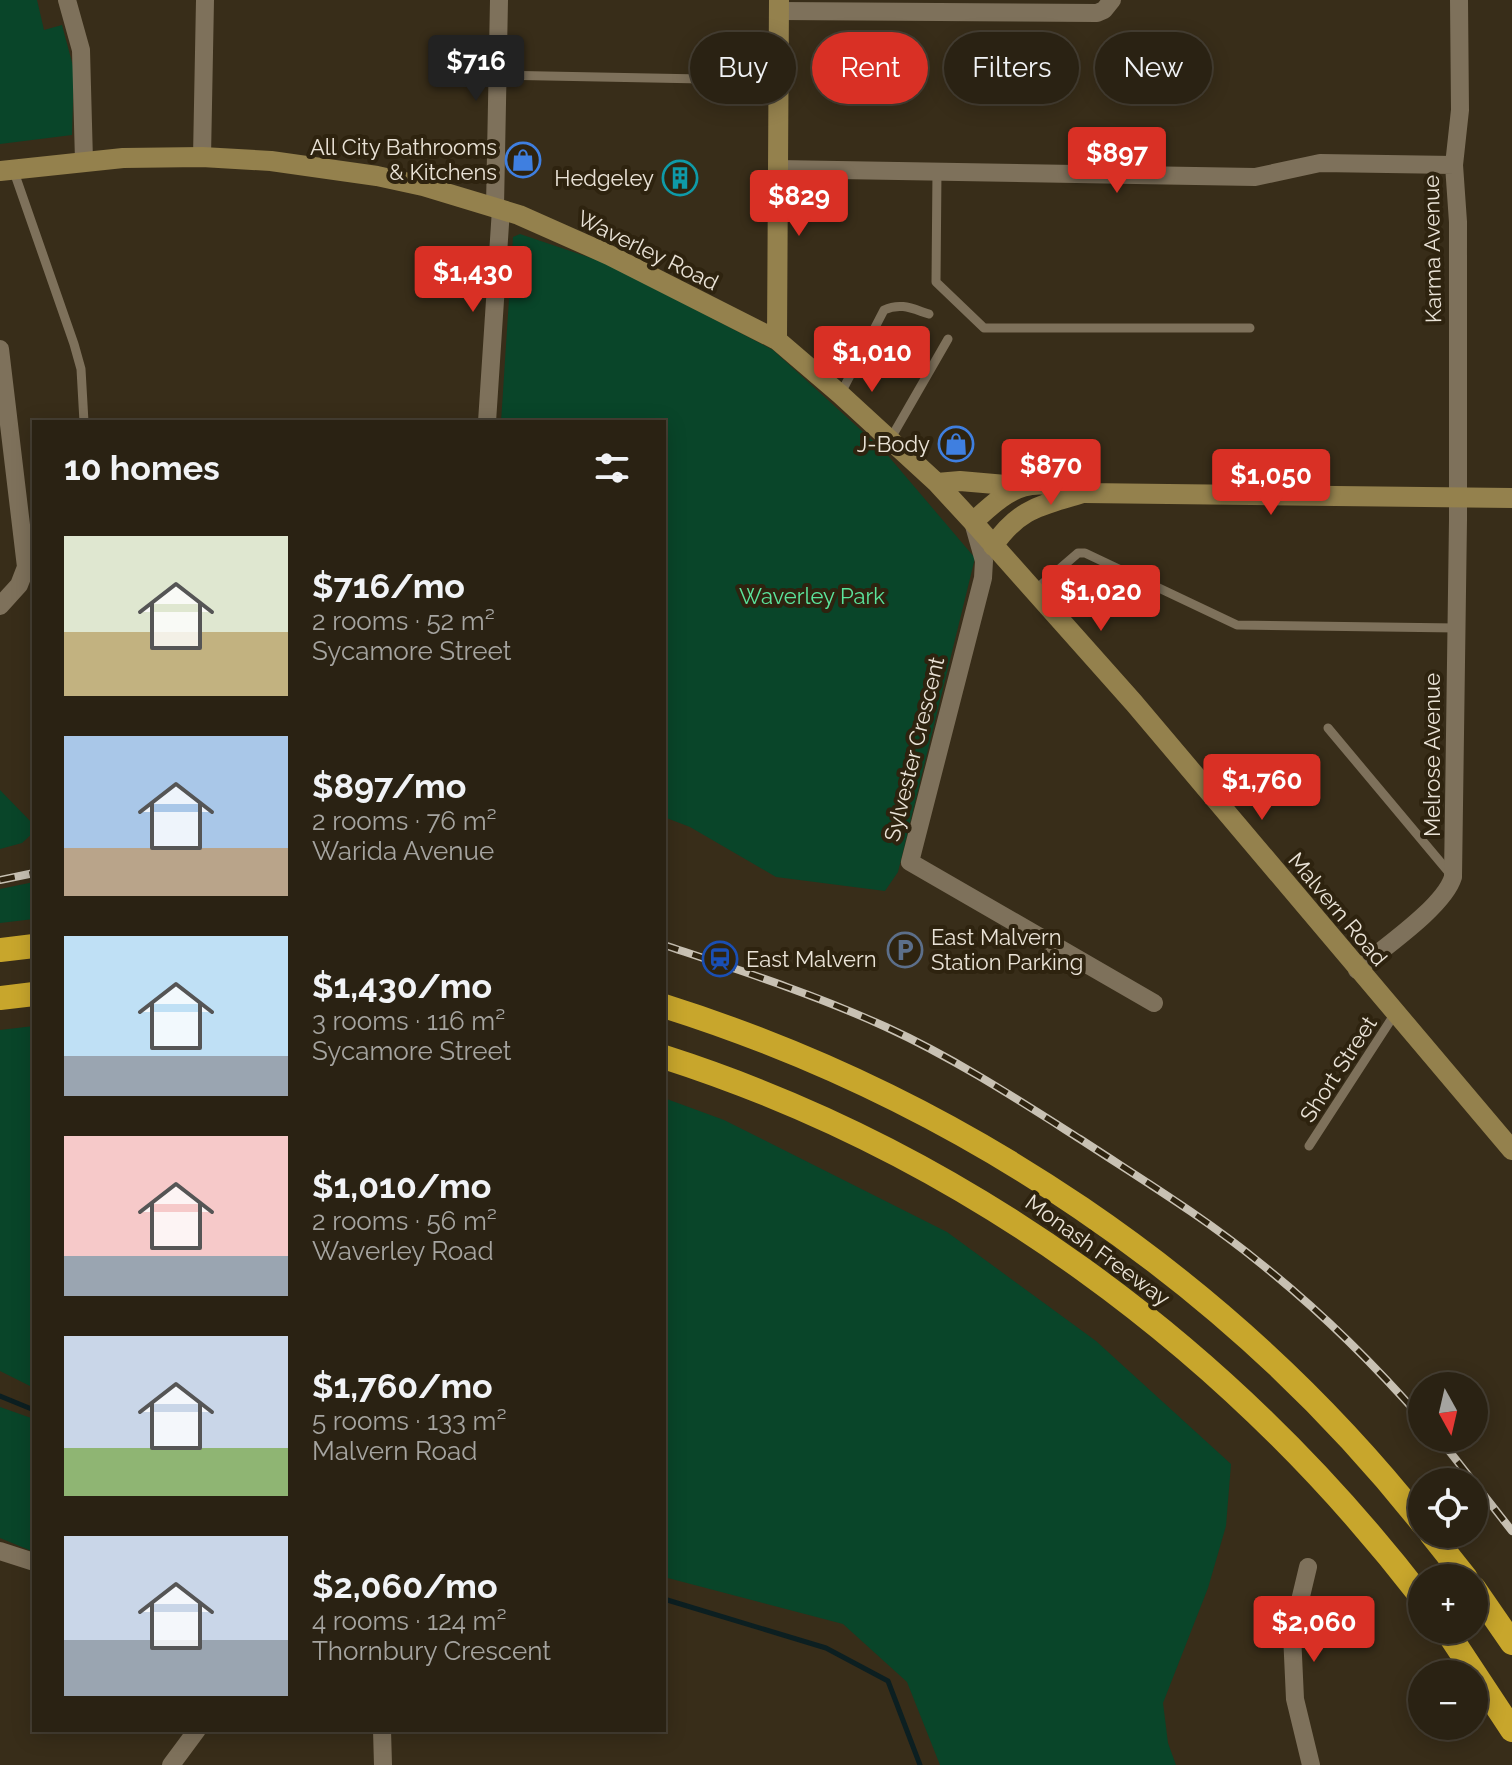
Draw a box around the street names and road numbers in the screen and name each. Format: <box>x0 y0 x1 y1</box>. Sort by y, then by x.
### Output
street label: Karma Avenue <box>1418 175 1446 323</box>
street label: Waverley Road <box>573 205 723 295</box>
street label: Sylvester Crescent <box>878 653 950 844</box>
street label: Melrose Avenue <box>1419 673 1445 837</box>
street label: Malvern Road <box>1283 847 1393 971</box>
street label: Short Street <box>1294 1011 1382 1127</box>
street label: Monash Freeway <box>1021 1189 1175 1311</box>

